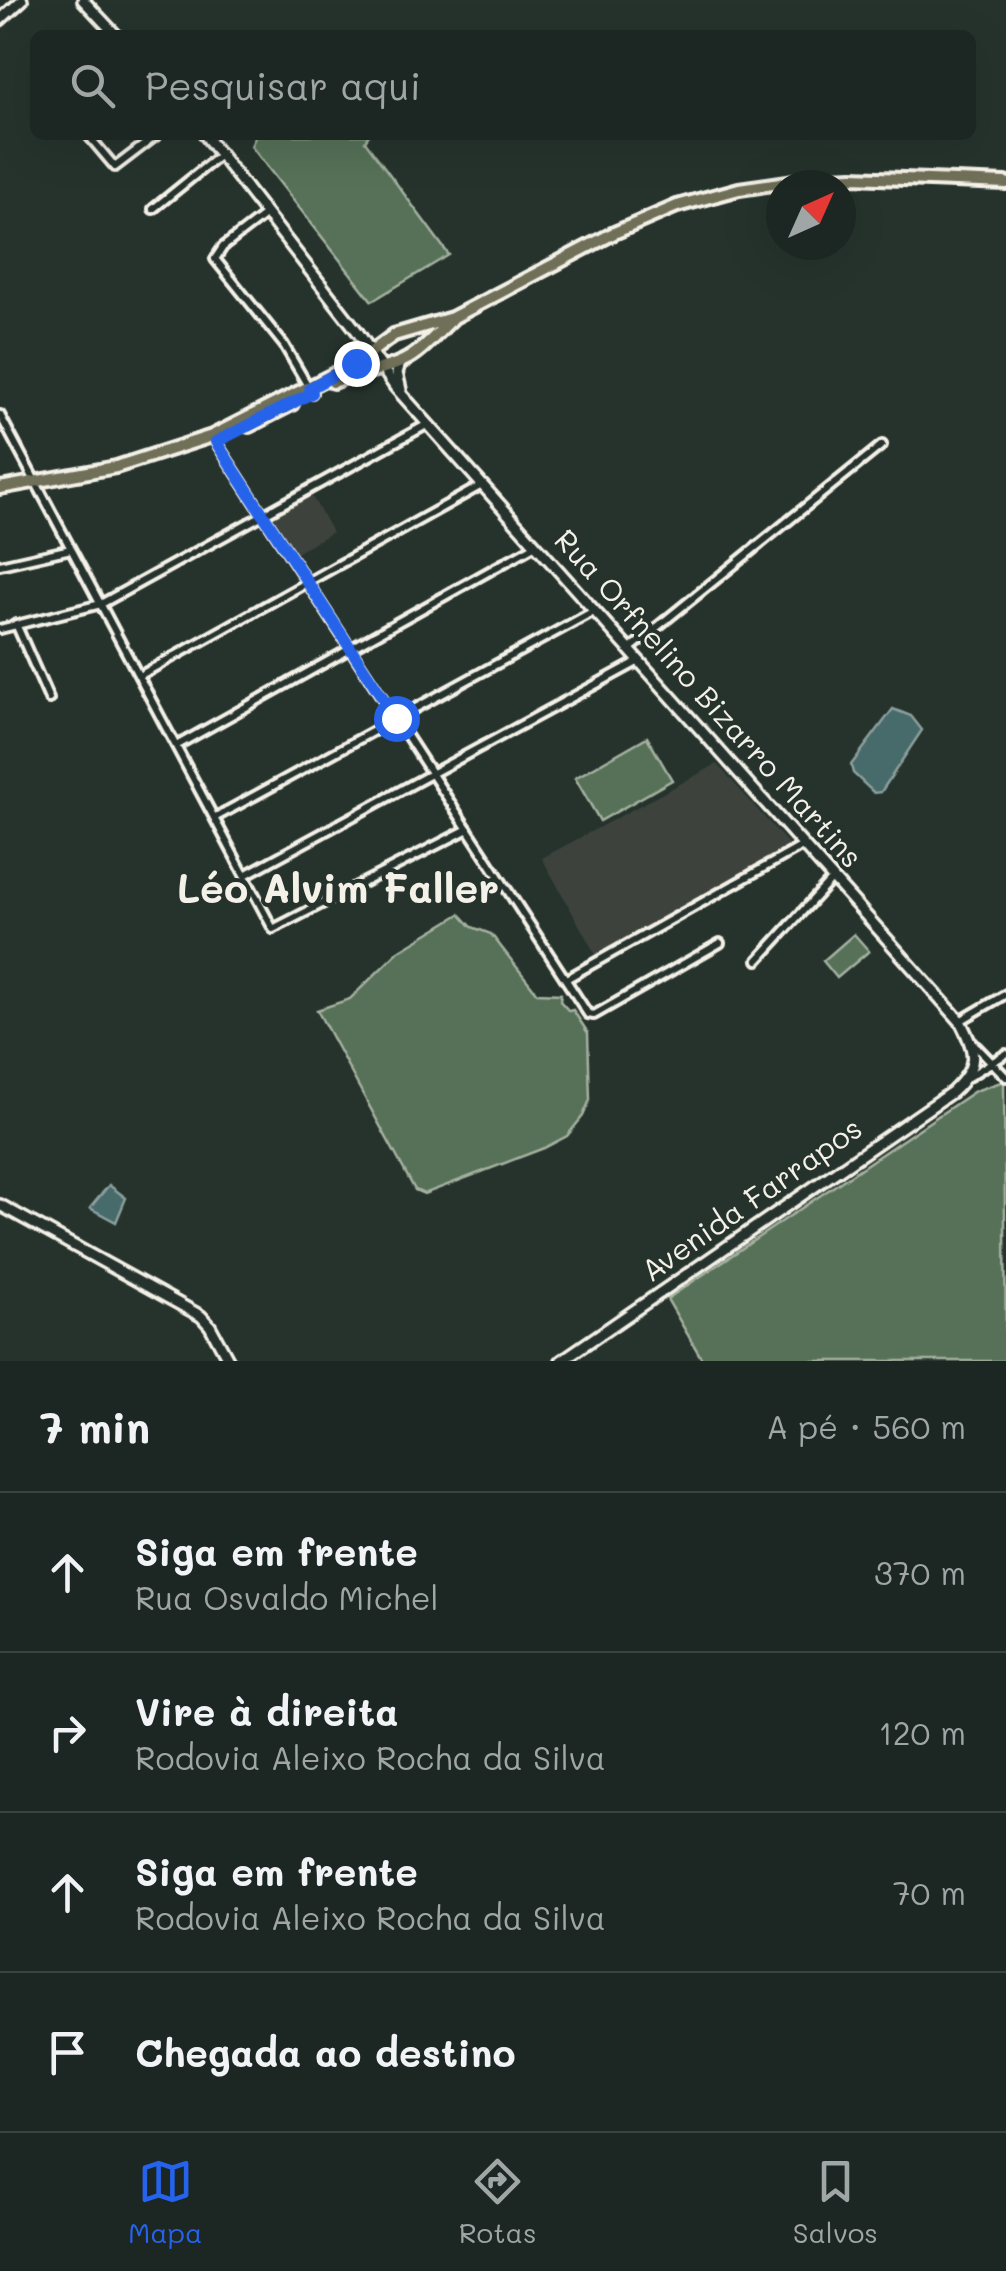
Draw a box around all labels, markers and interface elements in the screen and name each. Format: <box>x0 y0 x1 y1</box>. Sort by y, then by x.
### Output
search box <box>30 30 976 140</box>
icon: search <box>65 58 120 113</box>
text: Pesquisar aqui <box>145 60 421 110</box>
north arrow <box>766 170 856 260</box>
route end <box>334 341 380 387</box>
street label: Rua Orfnelino Bizarro Martins <box>547 520 872 875</box>
route start <box>374 696 420 742</box>
district label: Léo Alvim Faller <box>177 861 499 913</box>
street label: Avenida Farrapos <box>633 1107 869 1289</box>
text: 7 min <box>40 1399 150 1454</box>
text: A pé · 560 m <box>766 1405 966 1447</box>
text: Siga em frente <box>135 1526 418 1576</box>
icon: ahead <box>40 1545 95 1600</box>
text: 370 m <box>874 1551 966 1593</box>
text: Rua Osvaldo Michel <box>135 1576 439 1618</box>
text: Vire à direita <box>135 1686 399 1736</box>
icon: right <box>40 1705 95 1760</box>
text: 120 m <box>878 1711 966 1753</box>
text: Rodovia Aleixo Rocha da Silva <box>135 1736 606 1778</box>
text: Siga em frente <box>135 1846 418 1896</box>
icon: ahead <box>40 1865 95 1920</box>
text: 70 m <box>893 1871 966 1913</box>
text: Rodovia Aleixo Rocha da Silva <box>135 1896 606 1938</box>
icon: arrive <box>40 2025 95 2080</box>
text: Chegada ao destino <box>135 2027 516 2077</box>
tab: Mapa <box>128 2154 203 2250</box>
tab: Rotas <box>459 2154 537 2250</box>
tab: Salvos <box>793 2154 878 2250</box>

